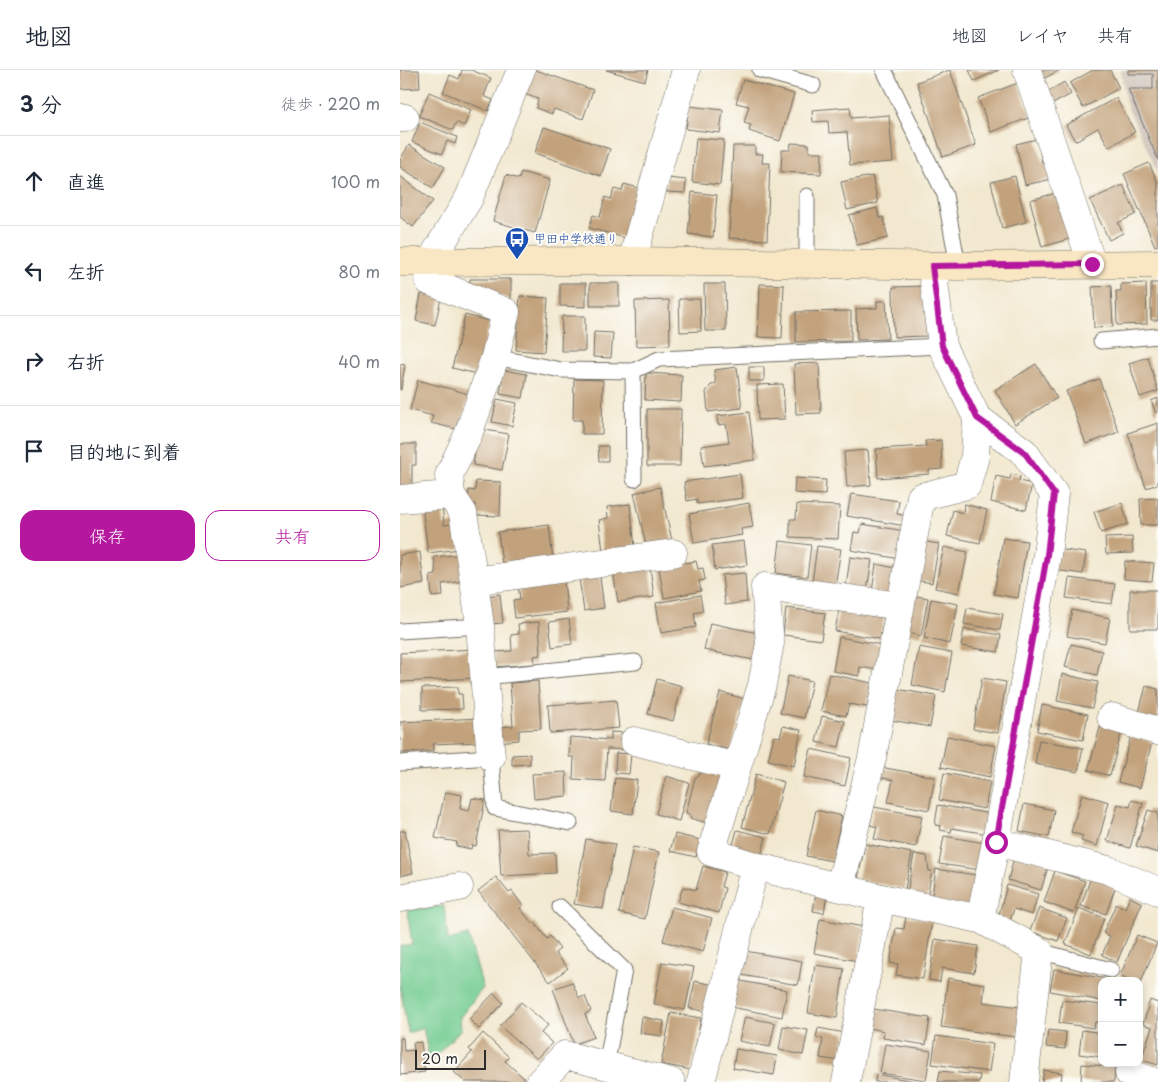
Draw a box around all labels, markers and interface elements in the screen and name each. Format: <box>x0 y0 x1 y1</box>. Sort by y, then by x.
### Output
text: 地図 <box>25 17 73 53</box>
text: 地図 <box>952 21 988 48</box>
text: レイヤ <box>1016 21 1069 48</box>
text: 共有 <box>1097 21 1133 48</box>
text: 3 分 <box>20 87 62 119</box>
text: 徒歩 · 220 m <box>281 91 380 115</box>
icon: ahead <box>20 167 48 195</box>
text: 直進 <box>67 167 105 195</box>
text: 100 m <box>331 169 380 193</box>
bus stop icon: 甲田中学校通り <box>504 226 530 260</box>
place label: 甲田中学校通り <box>534 229 618 247</box>
route end <box>1081 253 1104 276</box>
icon: left <box>20 257 48 285</box>
text: 左折 <box>67 257 105 285</box>
text: 80 m <box>338 259 380 283</box>
icon: right <box>20 347 48 375</box>
text: 右折 <box>67 347 105 375</box>
text: 40 m <box>338 349 380 373</box>
icon: arrive <box>20 437 48 465</box>
text: 目的地に到着 <box>67 437 181 465</box>
button: 保存 <box>20 510 195 561</box>
button: 共有 <box>205 510 380 561</box>
route start <box>985 831 1008 854</box>
map controls <box>1098 977 1143 1067</box>
button: + <box>1098 977 1143 1022</box>
button: − <box>1098 1022 1143 1067</box>
scale bar <box>415 1047 486 1070</box>
text: 20 m <box>422 1048 458 1069</box>

